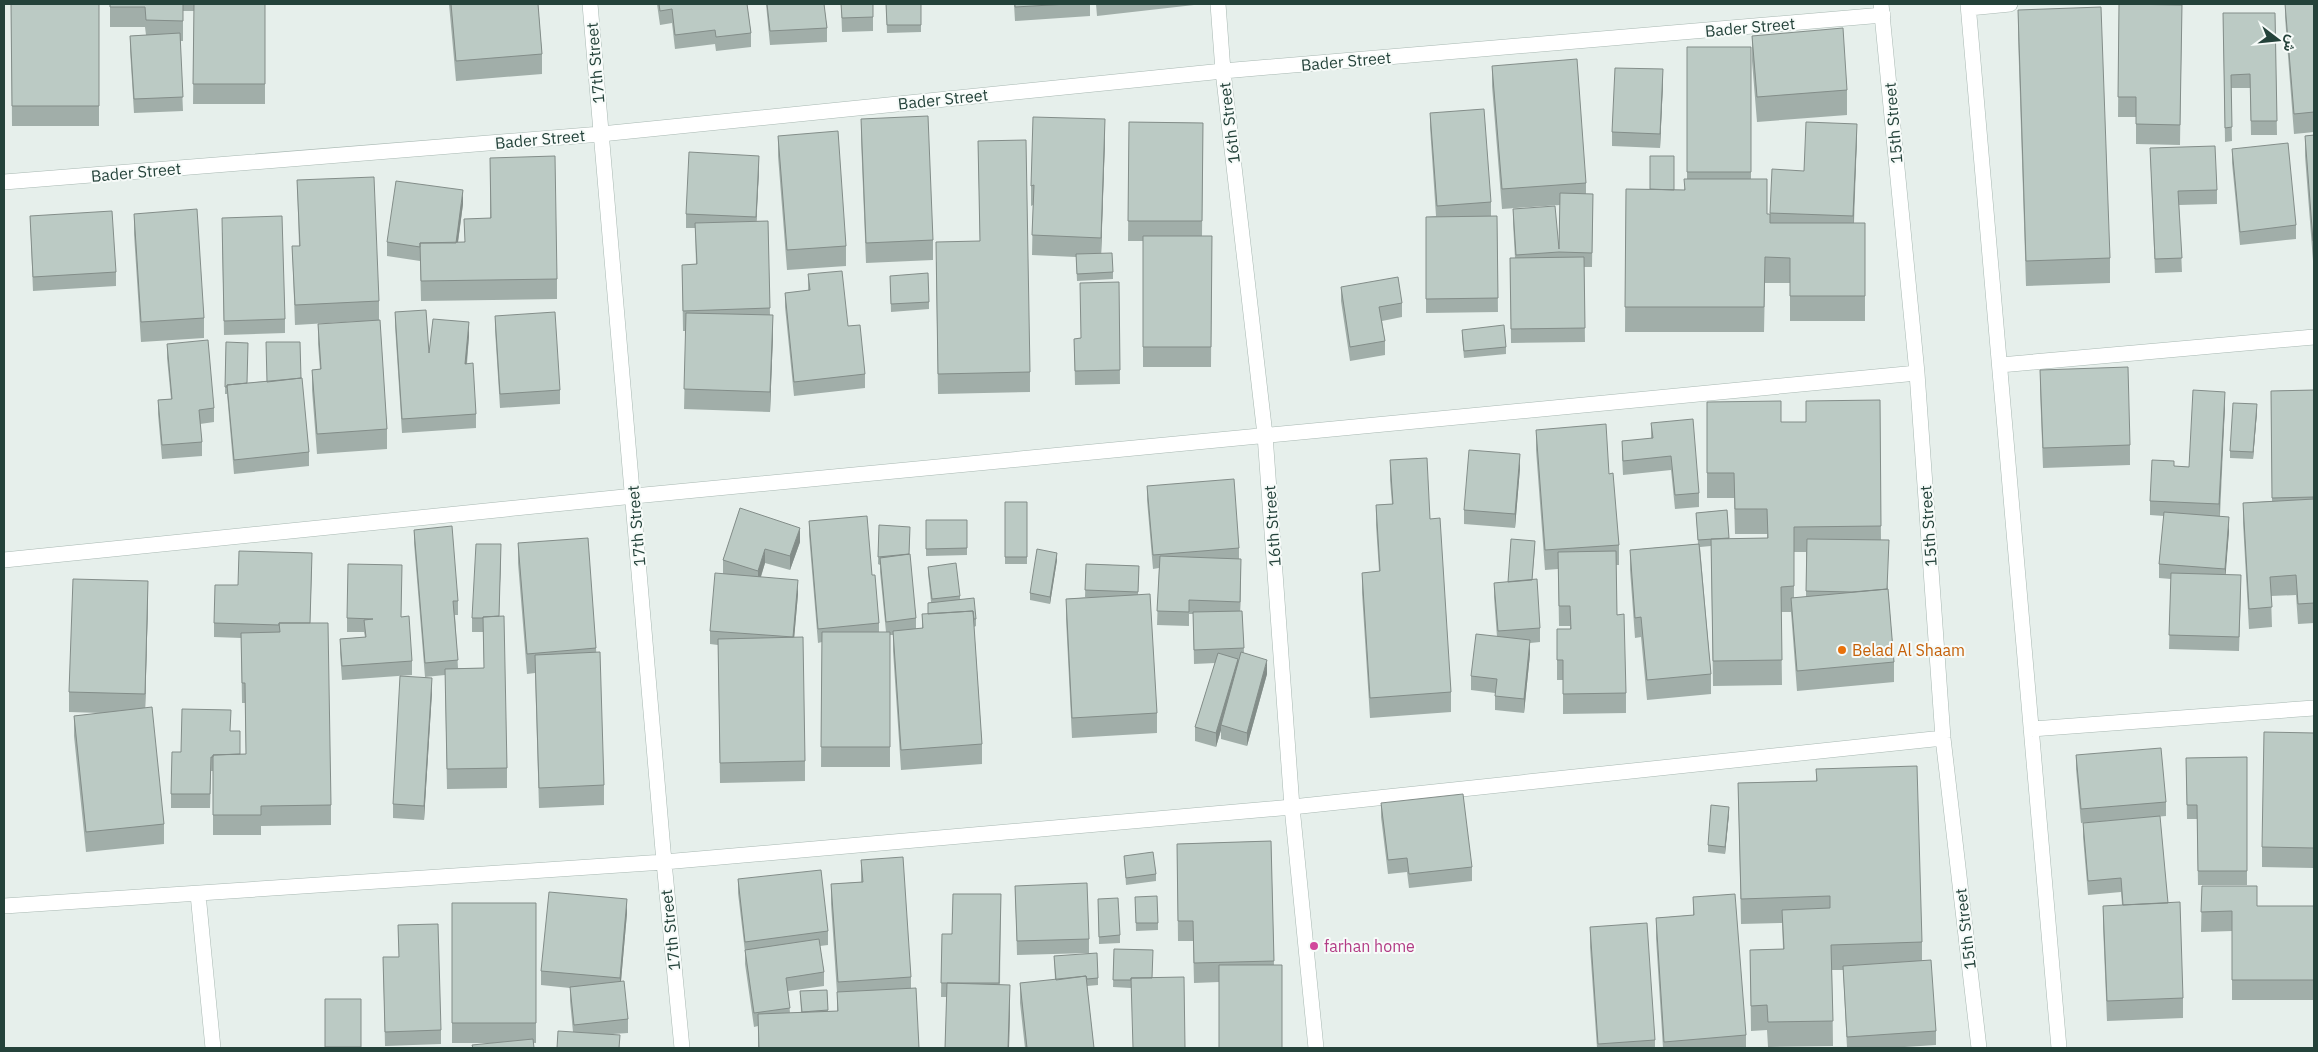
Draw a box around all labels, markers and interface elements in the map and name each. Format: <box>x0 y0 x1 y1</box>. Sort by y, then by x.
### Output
street label: Bader Street <box>1704 13 1796 41</box>
north arrow <box>2253 15 2303 65</box>
street label: 17th Street <box>581 21 609 105</box>
text: ش <box>2279 33 2301 54</box>
street label: Bader Street <box>1300 47 1392 75</box>
street label: 16th Street <box>1214 81 1244 165</box>
street label: 15th Street <box>1879 81 1907 165</box>
street label: Bader Street <box>897 84 989 114</box>
street label: Bader Street <box>494 125 586 153</box>
street label: Bader Street <box>90 158 182 186</box>
street label: 17th Street <box>622 484 650 568</box>
street label: 16th Street <box>1259 485 1285 567</box>
street label: 15th Street <box>1915 485 1941 567</box>
place label: Belad Al Shaam <box>1852 640 1965 660</box>
marker: Belad Al Shaam <box>1836 644 1848 656</box>
street label: 15th Street <box>1950 887 1980 971</box>
street label: 17th Street <box>656 888 684 972</box>
place label: farhan home <box>1324 936 1415 956</box>
marker: farhan home <box>1308 940 1320 952</box>

